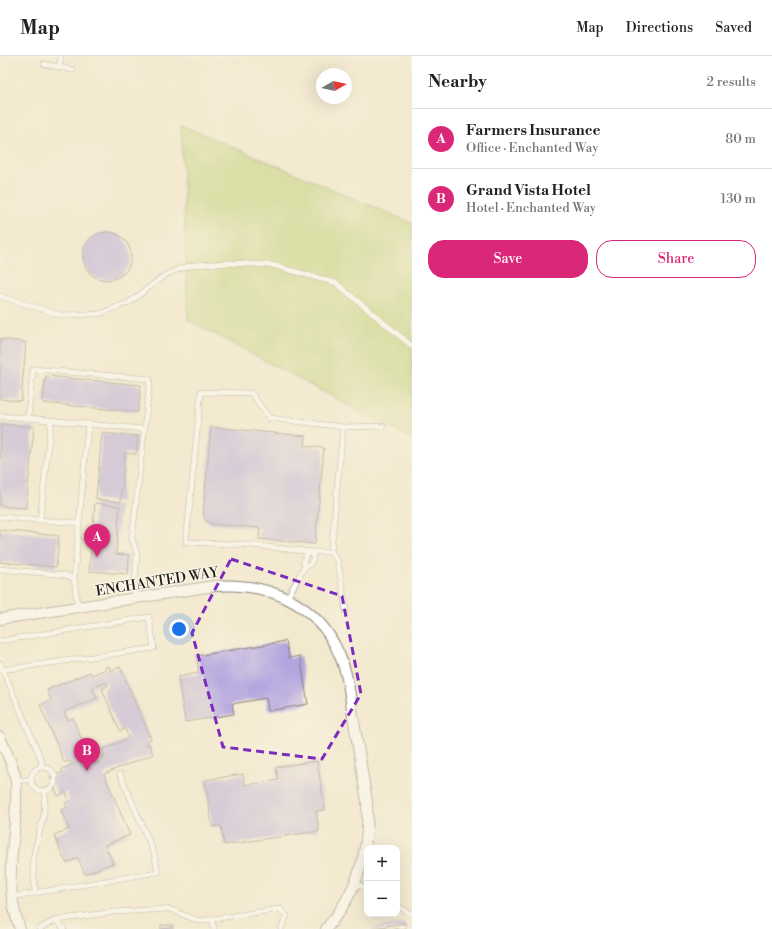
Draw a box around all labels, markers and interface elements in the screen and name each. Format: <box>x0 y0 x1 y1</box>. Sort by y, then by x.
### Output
text: Map <box>20 16 60 40</box>
text: Map <box>576 19 604 37</box>
text: Directions <box>626 19 693 37</box>
text: Saved <box>715 19 752 37</box>
north arrow <box>316 68 352 104</box>
text: Nearby <box>428 71 487 93</box>
text: 2 results <box>707 74 756 90</box>
text: Farmers Insurance <box>466 121 601 140</box>
text: A <box>436 131 446 147</box>
text: 80 m <box>725 131 756 147</box>
text: Office · Enchanted Way <box>466 140 599 156</box>
text: Grand Vista Hotel <box>466 181 591 200</box>
text: B <box>436 191 446 207</box>
text: 130 m <box>721 191 756 207</box>
text: Hotel · Enchanted Way <box>466 200 596 216</box>
button: Save <box>428 240 588 278</box>
button: Share <box>596 240 756 278</box>
pin: A <box>84 524 110 557</box>
street label: ENCHANTED WAY <box>94 563 221 601</box>
your location <box>169 619 189 639</box>
pin: B <box>74 738 100 771</box>
map controls <box>364 845 400 917</box>
button: + <box>364 845 400 881</box>
button: − <box>364 881 400 917</box>

